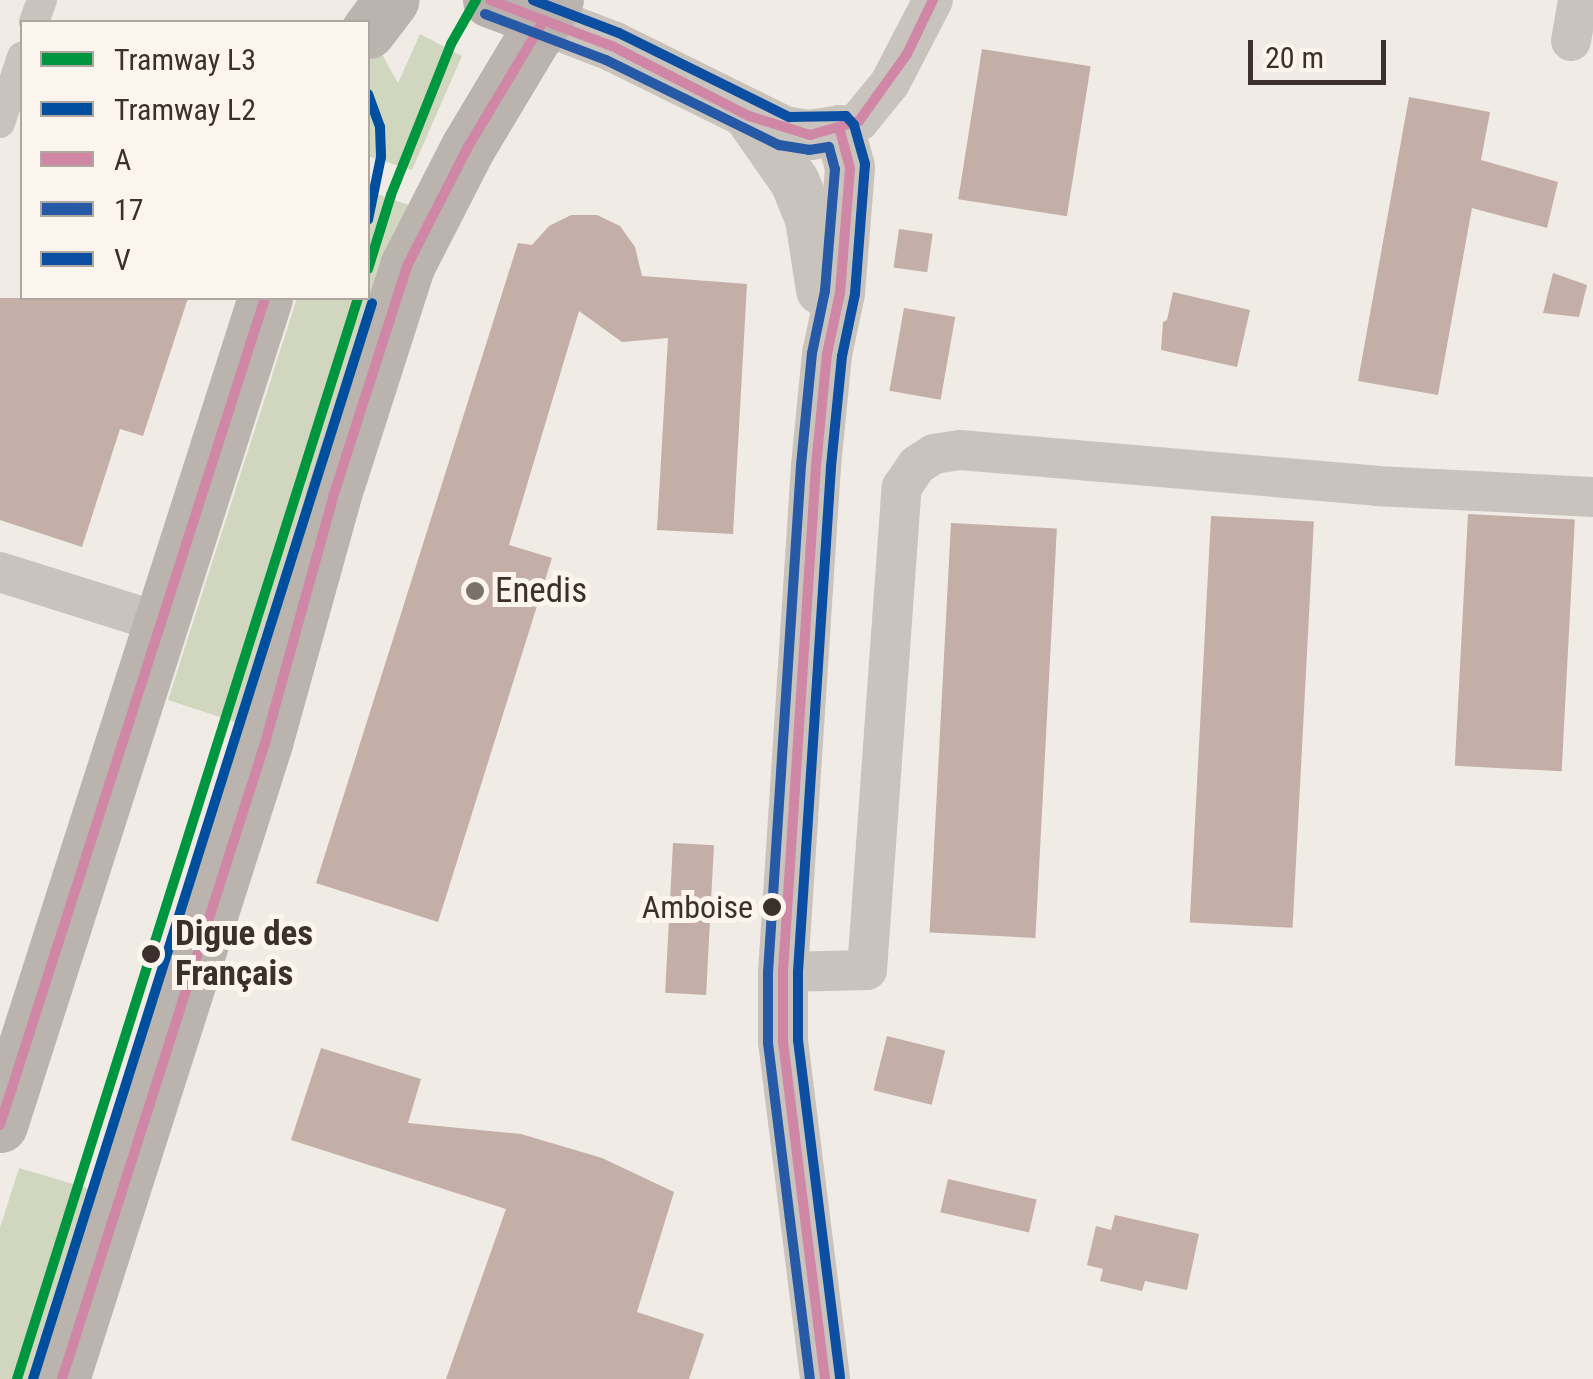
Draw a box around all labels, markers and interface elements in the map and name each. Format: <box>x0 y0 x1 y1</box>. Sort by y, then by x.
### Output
legend <box>20 20 370 300</box>
scale bar <box>1253 20 1390 82</box>
text: 20 m <box>1265 40 1324 75</box>
text: Tramway L3 <box>114 42 256 77</box>
text: Tramway L2 <box>114 92 256 127</box>
text: A <box>114 142 131 177</box>
text: 17 <box>114 192 144 227</box>
text: V <box>114 242 131 277</box>
place label: Enedis <box>495 570 587 612</box>
marker: Enedis <box>464 580 486 602</box>
place label: Amboise <box>642 888 753 926</box>
marker: Amboise <box>762 897 782 917</box>
place label: Digue des Français <box>175 913 313 995</box>
marker: Digue des Français <box>136 939 166 969</box>

